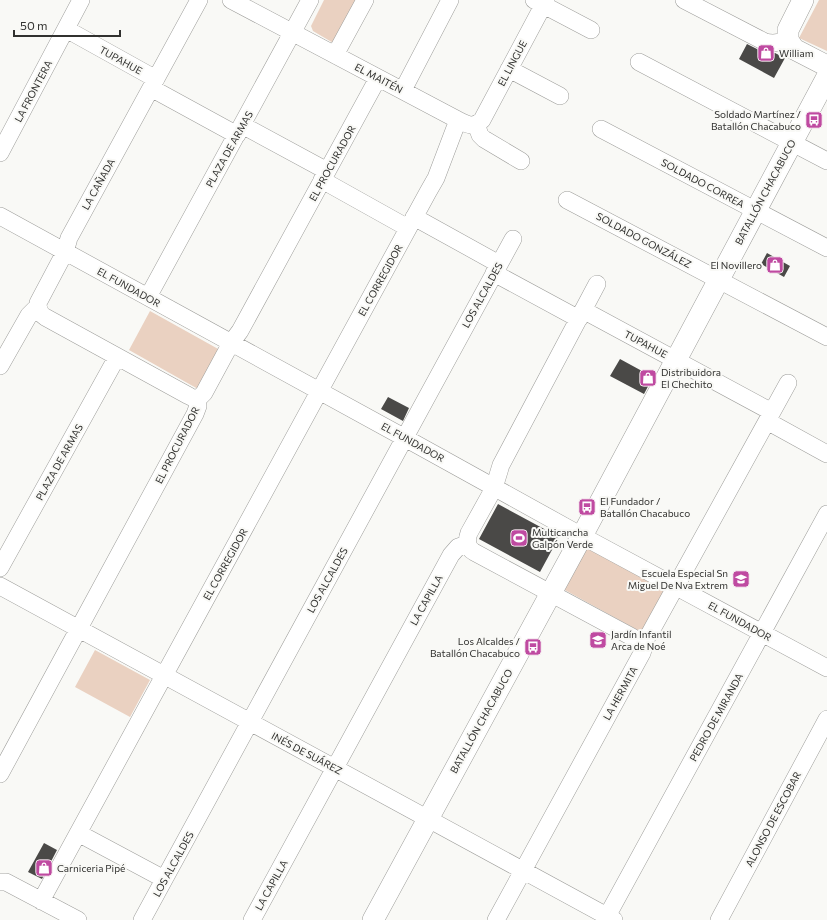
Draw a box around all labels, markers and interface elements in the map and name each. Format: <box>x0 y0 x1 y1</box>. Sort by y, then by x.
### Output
scale bar <box>14 12 120 38</box>
text: 50 m <box>20 18 48 32</box>
street label: EL LINGUE <box>495 38 529 88</box>
street label: TUPAHUE <box>97 43 145 77</box>
shop icon: William <box>756 43 776 63</box>
place label: William <box>779 47 813 59</box>
street label: LA FRONTERA <box>12 58 54 124</box>
street label: EL MAITÉN <box>353 60 405 96</box>
place label: Soldado Martínez / Batallón Chacabuco <box>711 108 802 132</box>
street label: PLAZA DE ARMAS <box>203 109 255 189</box>
bus stop icon: Soldado Martínez / Batallón Chacabuco <box>804 110 824 130</box>
street label: EL PROCURADOR <box>306 123 358 203</box>
street label: BATALLÓN CHACABUCO <box>732 137 798 247</box>
street label: LA CAÑADA <box>79 156 117 212</box>
street label: SOLDADO CORREA <box>659 156 747 210</box>
street label: SOLDADO GONZÁLEZ <box>594 210 694 270</box>
street label: EL CORREGIDOR <box>355 242 405 318</box>
shop icon: El Novillero <box>765 255 785 275</box>
place label: El Novillero <box>710 259 762 271</box>
street label: LOS ALCALDES <box>459 260 505 330</box>
street label: EL FUNDADOR <box>95 265 163 309</box>
street label: TUPAHUE <box>622 328 670 360</box>
place label: Distribuidora El Chechito <box>661 366 721 390</box>
shop icon: Distribuidora El Chechito <box>638 368 658 388</box>
street label: EL PROCURADOR <box>152 404 202 485</box>
street label: EL FUNDADOR <box>379 420 447 464</box>
street label: PLAZA DE ARMAS <box>33 422 85 502</box>
place label: El Fundador / Batallón Chacabuco <box>600 495 690 519</box>
bus stop icon: El Fundador / Batallón Chacabuco <box>577 497 597 517</box>
street label: EL CORREGIDOR <box>200 526 250 602</box>
place label: Multicancha Galpón Verde <box>532 526 593 550</box>
sports icon: Multicancha Galpón Verde <box>509 528 529 548</box>
street label: LOS ALCALDES <box>304 545 350 615</box>
place label: Escuela Especial Sn Miguel De Nva Extrem <box>628 567 728 591</box>
school or university icon: Escuela Especial Sn Miguel De Nva Extrem <box>731 569 751 589</box>
street label: LA CAPILLA <box>407 573 445 627</box>
street label: EL FUNDADOR <box>706 599 774 643</box>
place label: Jardín Infantil Arca de Noé <box>611 628 672 652</box>
school or university icon: Jardín Infantil Arca de Noé <box>588 630 608 650</box>
place label: Los Alcaldes / Batallón Chacabuco <box>430 635 521 659</box>
bus stop icon: Los Alcaldes / Batallón Chacabuco <box>523 637 543 657</box>
street label: LA HERMITA <box>600 664 640 722</box>
street label: BATALLÓN CHACABUCO <box>447 667 515 775</box>
street label: PEDRO DE MIRANDA <box>687 671 745 763</box>
street label: INÉS DE SUÁREZ <box>270 729 345 777</box>
street label: ALONSO DE ESCOBAR <box>743 769 803 869</box>
street label: LOS ALCALDES <box>150 829 196 899</box>
shop icon: Carniceria Pipé <box>34 858 54 878</box>
street label: LA CAPILLA <box>252 858 290 912</box>
place label: Carniceria Pipé <box>57 862 125 874</box>

